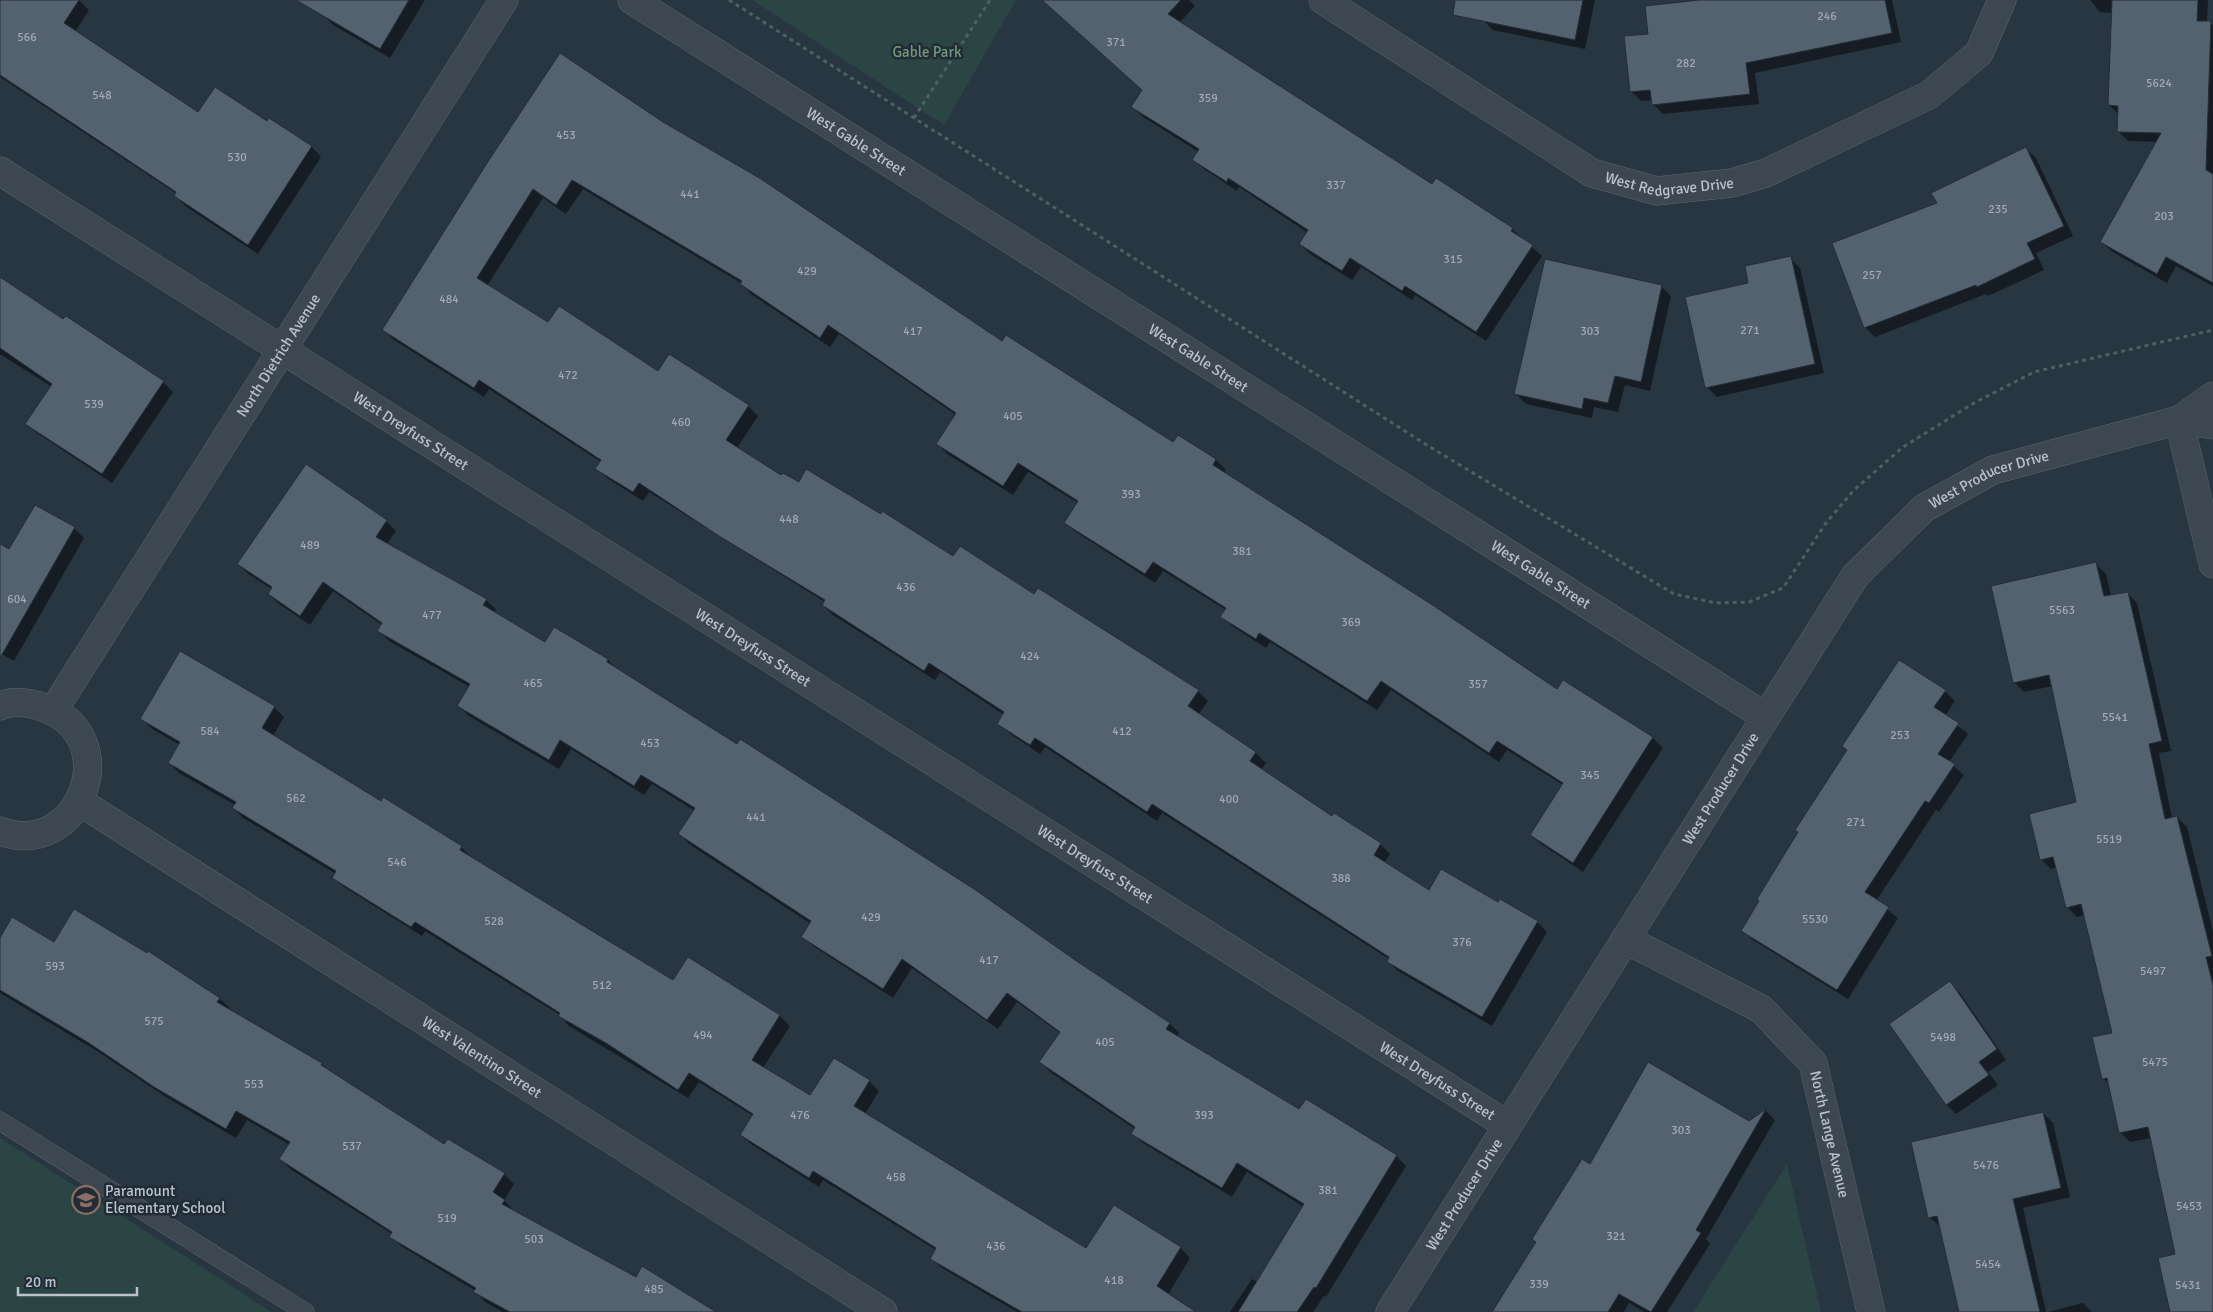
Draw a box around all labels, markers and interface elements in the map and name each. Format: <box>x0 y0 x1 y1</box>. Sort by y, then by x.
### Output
house number: 246 <box>1817 9 1837 24</box>
house number: 566 <box>17 30 37 45</box>
house number: 371 <box>1106 35 1126 50</box>
park label: Gable Park <box>892 43 962 61</box>
house number: 282 <box>1676 56 1696 71</box>
house number: 5624 <box>2146 76 2172 91</box>
house number: 548 <box>92 88 112 103</box>
house number: 359 <box>1198 91 1218 106</box>
street label: West Gable Street <box>803 103 909 180</box>
house number: 453 <box>556 128 576 143</box>
house number: 530 <box>227 150 247 165</box>
street label: West Redgrave Drive <box>1603 168 1735 200</box>
house number: 337 <box>1326 178 1346 193</box>
house number: 441 <box>680 187 700 202</box>
house number: 235 <box>1988 202 2008 217</box>
house number: 203 <box>2154 209 2174 224</box>
house number: 315 <box>1443 252 1463 267</box>
house number: 429 <box>797 264 817 279</box>
house number: 257 <box>1862 268 1882 283</box>
street label: North Dietrich Avenue <box>233 290 324 420</box>
house number: 484 <box>439 292 459 307</box>
street label: West Gable Street <box>1145 320 1251 396</box>
house number: 271 <box>1740 323 1760 338</box>
house number: 417 <box>903 324 923 339</box>
house number: 303 <box>1580 324 1600 339</box>
house number: 472 <box>558 368 578 383</box>
street label: West Dreyfuss Street <box>350 388 472 474</box>
house number: 539 <box>84 397 104 412</box>
house number: 405 <box>1003 409 1023 424</box>
house number: 460 <box>671 415 691 430</box>
street label: West Producer Drive <box>1926 446 2051 513</box>
house number: 393 <box>1121 487 1141 502</box>
house number: 448 <box>779 512 799 527</box>
street label: West Gable Street <box>1488 536 1594 613</box>
house number: 489 <box>300 538 320 553</box>
house number: 381 <box>1232 544 1252 559</box>
house number: 436 <box>896 580 916 595</box>
house number: 604 <box>7 592 27 607</box>
house number: 5563 <box>2049 603 2075 618</box>
street label: West Dreyfuss Street <box>692 604 814 691</box>
house number: 477 <box>422 608 442 623</box>
house number: 369 <box>1341 615 1361 630</box>
house number: 424 <box>1020 649 1040 664</box>
house number: 465 <box>523 676 543 691</box>
house number: 357 <box>1468 677 1488 692</box>
house number: 5541 <box>2102 710 2128 725</box>
house number: 584 <box>200 724 220 739</box>
house number: 412 <box>1112 724 1132 739</box>
house number: 253 <box>1890 728 1910 743</box>
street label: West Producer Drive <box>1679 729 1763 848</box>
house number: 453 <box>640 736 660 751</box>
house number: 345 <box>1580 768 1600 783</box>
house number: 562 <box>286 791 306 806</box>
house number: 400 <box>1219 792 1239 807</box>
house number: 441 <box>746 810 766 825</box>
house number: 271 <box>1846 815 1866 830</box>
street label: West Dreyfuss Street <box>1034 821 1156 907</box>
house number: 5519 <box>2096 832 2122 847</box>
house number: 546 <box>387 855 407 870</box>
house number: 388 <box>1331 871 1351 886</box>
house number: 429 <box>861 910 881 925</box>
house number: 5530 <box>1802 912 1828 927</box>
house number: 528 <box>484 914 504 929</box>
house number: 376 <box>1452 935 1472 950</box>
house number: 417 <box>979 953 999 968</box>
house number: 593 <box>45 959 65 974</box>
house number: 5497 <box>2140 964 2166 979</box>
house number: 512 <box>592 978 612 993</box>
street label: West Valentino Street <box>419 1013 545 1102</box>
house number: 575 <box>144 1014 164 1029</box>
house number: 494 <box>693 1028 713 1043</box>
house number: 5498 <box>1930 1030 1956 1045</box>
house number: 405 <box>1095 1035 1115 1050</box>
street label: West Dreyfuss Street <box>1376 1038 1498 1124</box>
house number: 5475 <box>2142 1055 2168 1070</box>
street label: North Lange Avenue <box>1806 1069 1853 1199</box>
house number: 553 <box>244 1077 264 1092</box>
house number: 476 <box>790 1108 810 1123</box>
house number: 393 <box>1194 1108 1214 1123</box>
house number: 303 <box>1671 1123 1691 1138</box>
street label: West Producer Drive <box>1422 1135 1506 1254</box>
house number: 537 <box>342 1139 362 1154</box>
house number: 5476 <box>1973 1158 1999 1173</box>
house number: 458 <box>886 1170 906 1185</box>
place label: Paramount Elementary School <box>105 1182 226 1217</box>
house number: 381 <box>1318 1183 1338 1198</box>
school or university icon: Paramount Elementary School <box>71 1185 101 1215</box>
house number: 5453 <box>2176 1199 2202 1214</box>
house number: 519 <box>437 1211 457 1226</box>
house number: 321 <box>1606 1229 1626 1244</box>
house number: 503 <box>524 1232 544 1247</box>
house number: 436 <box>986 1239 1006 1254</box>
house number: 5454 <box>1975 1257 2001 1272</box>
scale bar <box>18 1264 136 1296</box>
text: 20 m <box>25 1273 56 1291</box>
house number: 418 <box>1104 1273 1124 1288</box>
house number: 339 <box>1529 1277 1549 1292</box>
house number: 5431 <box>2175 1278 2201 1293</box>
house number: 485 <box>644 1282 664 1297</box>

